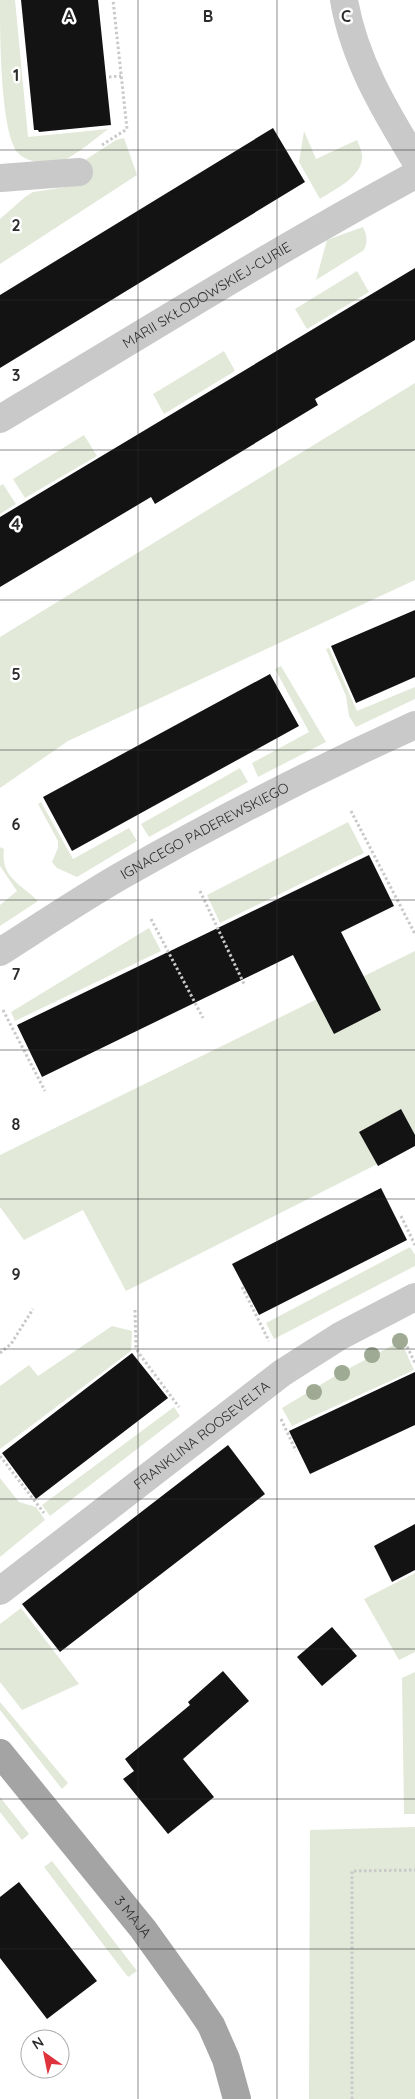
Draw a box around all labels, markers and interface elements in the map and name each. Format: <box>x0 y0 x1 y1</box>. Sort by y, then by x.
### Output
text: A <box>64 6 75 26</box>
text: B <box>203 6 213 26</box>
text: C <box>341 6 351 26</box>
text: 1 <box>13 65 19 85</box>
text: 2 <box>11 215 21 235</box>
street label: MARII SKŁODOWSKIEJ-CURIE <box>119 238 294 352</box>
text: 3 <box>12 365 20 385</box>
text: 4 <box>11 514 21 534</box>
text: 5 <box>11 664 21 684</box>
street label: IGNACEGO PADEREWSKIEGO <box>117 778 292 883</box>
text: 6 <box>12 814 21 834</box>
text: 7 <box>12 964 21 984</box>
text: 8 <box>12 1114 21 1134</box>
text: 9 <box>11 1264 21 1284</box>
street label: FRANKLINA ROOSEVELTA <box>130 1377 273 1493</box>
street label: 3 MAJA <box>111 1892 155 1941</box>
north arrow <box>20 2029 70 2079</box>
text: N <box>29 2033 47 2053</box>

